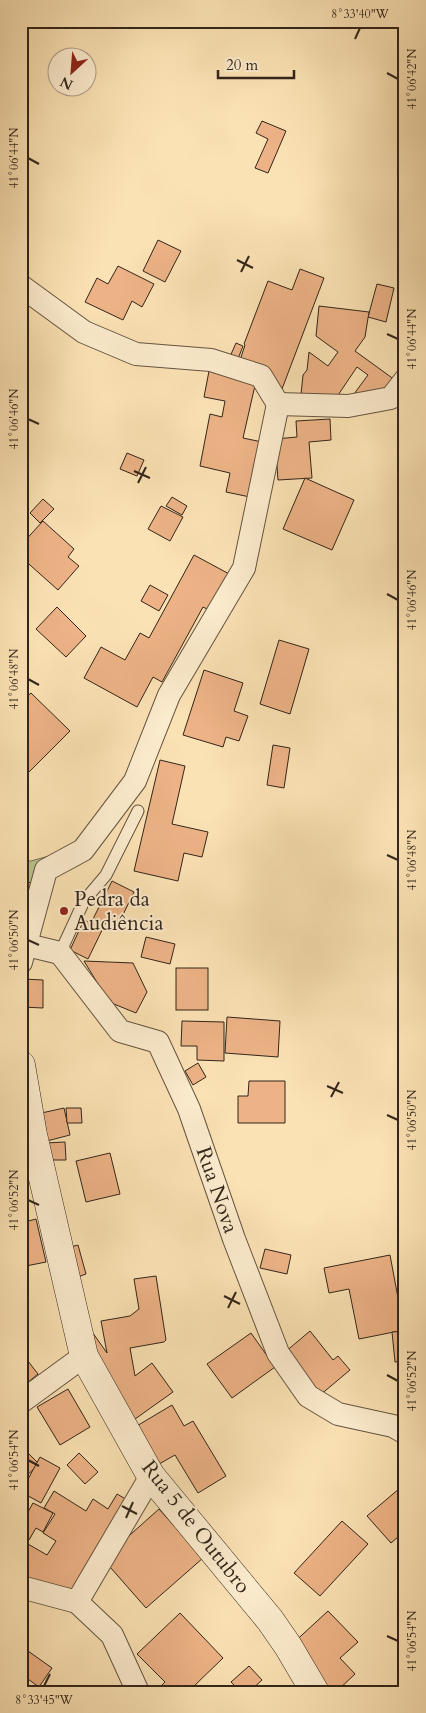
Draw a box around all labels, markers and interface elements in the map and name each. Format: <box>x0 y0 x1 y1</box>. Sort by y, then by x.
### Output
text: 8°33'40"W <box>331 6 390 22</box>
north arrow <box>48 48 98 98</box>
scale bar <box>218 48 295 80</box>
text: 41°06'42"N <box>404 48 420 109</box>
text: 20 m <box>226 55 258 75</box>
text: N <box>57 72 76 94</box>
text: 41°06'44"N <box>6 127 22 188</box>
text: 41°06'44"N <box>404 308 420 369</box>
text: 41°06'46"N <box>6 388 22 449</box>
text: 41°06'46"N <box>404 569 420 630</box>
text: 41°06'48"N <box>6 648 22 709</box>
text: 41°06'48"N <box>404 829 420 890</box>
place label: Pedra da Audiência <box>74 885 164 938</box>
marker: Pedra da Audiência <box>58 905 70 917</box>
text: 41°06'50"N <box>6 909 22 970</box>
text: 41°06'50"N <box>404 1089 420 1150</box>
street label: Rua Nova <box>189 1143 245 1237</box>
text: 41°06'52"N <box>6 1169 22 1230</box>
text: 41°06'52"N <box>404 1350 420 1411</box>
text: 41°06'54"N <box>6 1429 22 1490</box>
street label: Rua 5 de Outubro <box>135 1454 257 1600</box>
text: 41°06'54"N <box>404 1610 420 1671</box>
text: 8°33'45"W <box>15 1692 74 1708</box>

